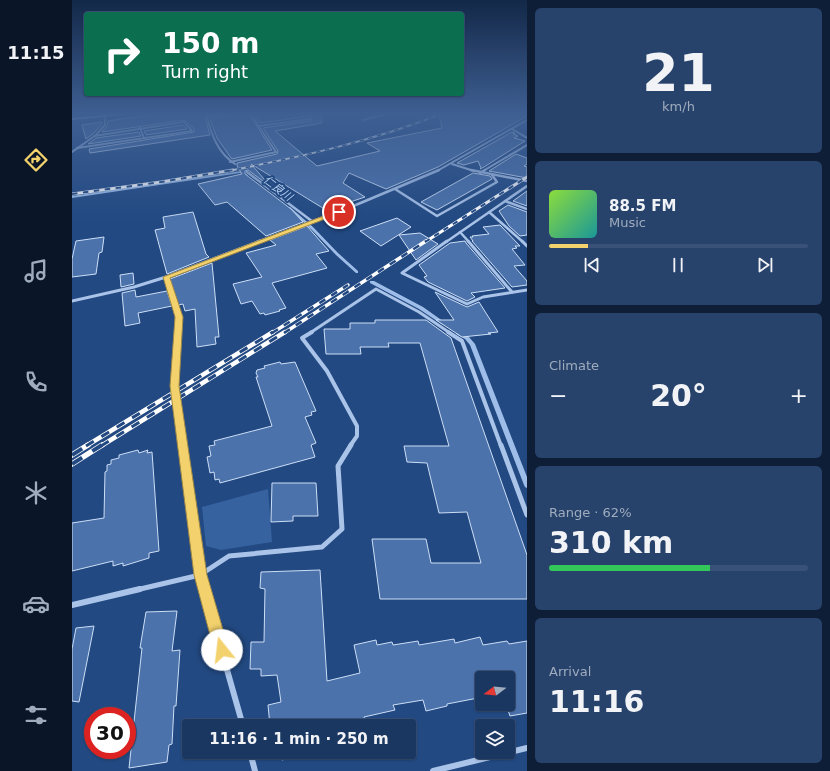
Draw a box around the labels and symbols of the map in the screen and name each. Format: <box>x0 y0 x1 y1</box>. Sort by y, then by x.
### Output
water label: 仁良川 <box>261 173 296 204</box>
pin <box>322 195 356 229</box>
position arrow <box>201 629 243 671</box>
north arrow <box>475 671 515 711</box>
speed limit sign: 30 <box>84 707 136 759</box>

